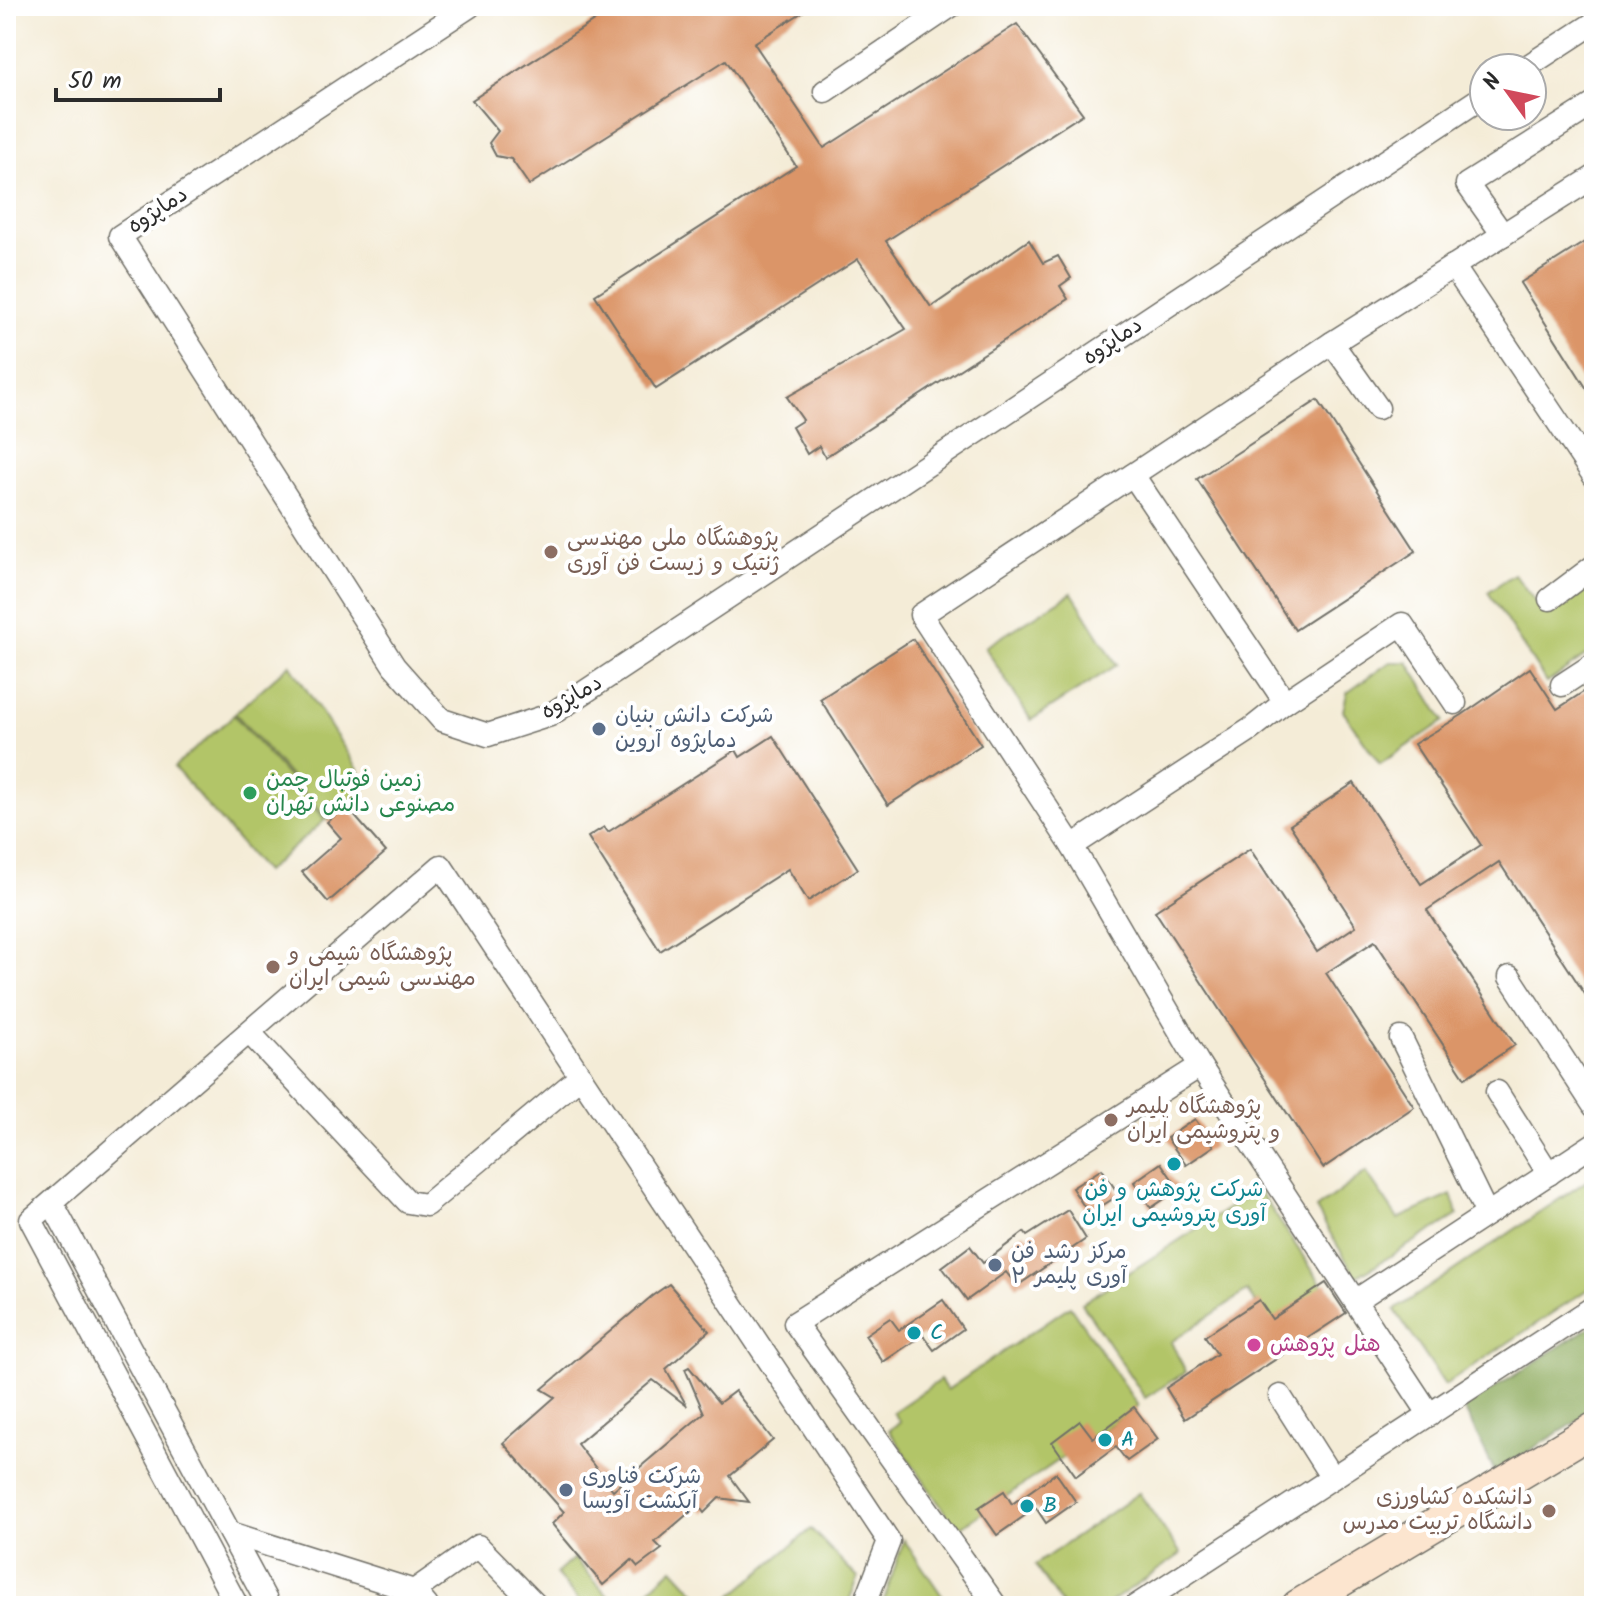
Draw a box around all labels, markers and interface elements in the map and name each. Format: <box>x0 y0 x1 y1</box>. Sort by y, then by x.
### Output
scale bar <box>56 52 220 102</box>
north arrow <box>1468 52 1548 132</box>
text: 50 m <box>68 62 122 101</box>
text: N <box>1475 67 1512 98</box>
street label: دماپژوه <box>121 178 195 244</box>
street label: دماپژوه <box>1076 309 1150 375</box>
place label: پژوهشگاه ملی مهندسی ژنتیک و زیست فن آوری <box>567 522 779 582</box>
marker: پژوهشگاه ملی مهندسی ژنتیک و زیست فن آوری <box>542 543 560 561</box>
street label: دماپژوه <box>534 666 610 730</box>
place label: شرکت دانش بنیان دماپژوه آروین <box>615 699 774 759</box>
marker: شرکت دانش بنیان دماپژوه آروین <box>590 720 608 738</box>
place label: زمین فوتبال چمن مصنوعی دانش تهران <box>266 763 455 823</box>
marker: زمین فوتبال چمن مصنوعی دانش تهران <box>241 784 259 802</box>
place label: پژوهشگاه شیمی و مهندسی شیمی ایران <box>287 937 476 997</box>
marker: پژوهشگاه شیمی و مهندسی شیمی ایران <box>264 958 282 976</box>
place label: پژوهشگاه پلیمر و پتروشیمی ایران <box>1125 1090 1280 1150</box>
marker: پژوهشگاه پلیمر و پتروشیمی ایران <box>1102 1111 1120 1129</box>
marker: شرکت پژوهش و فن آوری پتروشیمی ایران <box>1165 1155 1183 1173</box>
place label: شرکت پژوهش و فن آوری پتروشیمی ایران <box>1082 1173 1267 1233</box>
place label: مرکز رشد فن آوری پلیمر ۲ <box>1011 1235 1128 1295</box>
marker: مرکز رشد فن آوری پلیمر ۲ <box>986 1256 1004 1274</box>
place label: C <box>930 1316 943 1351</box>
marker: C <box>905 1324 923 1342</box>
place label: هتل پژوهش <box>1270 1328 1381 1363</box>
marker: هتل پژوهش <box>1245 1336 1263 1354</box>
place label: A <box>1121 1423 1134 1458</box>
marker: A <box>1096 1431 1114 1449</box>
place label: شرکت فناوری آبکشت آویسا <box>582 1460 701 1520</box>
marker: شرکت فناوری آبکشت آویسا <box>557 1481 575 1499</box>
place label: دانشکده کشاورزی دانشگاه تربیت مدرس <box>1342 1481 1533 1541</box>
place label: B <box>1043 1489 1057 1524</box>
marker: B <box>1018 1497 1036 1515</box>
marker: دانشکده کشاورزی دانشگاه تربیت مدرس <box>1540 1502 1558 1520</box>

